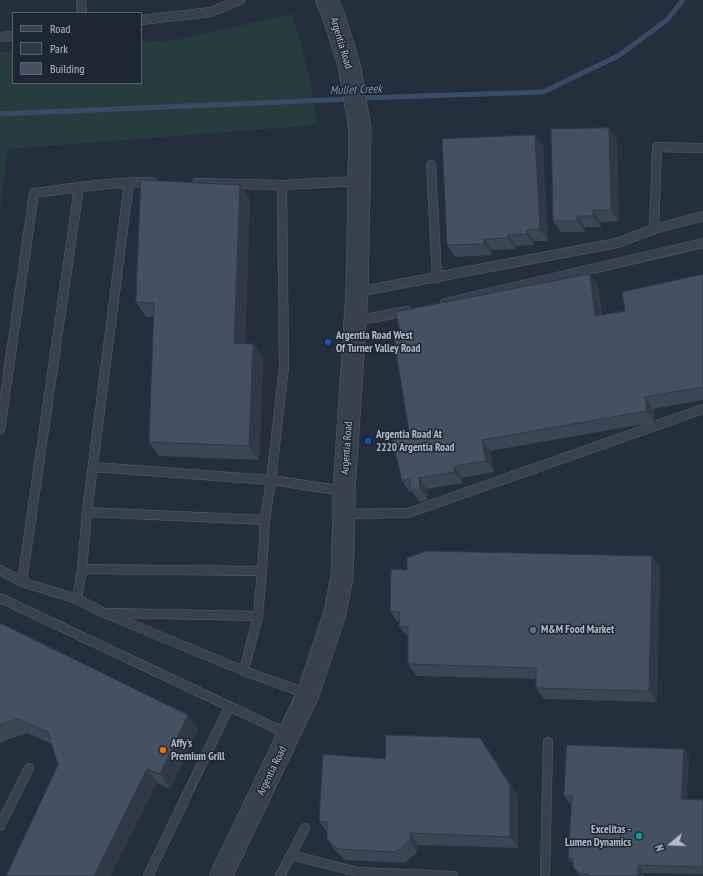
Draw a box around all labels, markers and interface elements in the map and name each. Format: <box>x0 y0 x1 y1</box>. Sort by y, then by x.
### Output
legend <box>12 12 142 84</box>
street label: Argentia Road <box>327 16 355 70</box>
text: Road <box>50 21 70 36</box>
text: Park <box>50 41 68 56</box>
text: Building <box>50 61 85 76</box>
water label: Mullet Creek <box>330 82 382 98</box>
place label: Argentia Road West Of Turner Valley Road <box>336 329 420 355</box>
marker: Argentia Road West Of Turner Valley Road <box>323 337 333 347</box>
street label: Argentia Road <box>339 421 355 475</box>
place label: Argentia Road At 2220 Argentia Road <box>376 428 454 454</box>
marker: Argentia Road At 2220 Argentia Road <box>363 436 373 446</box>
place label: M&M Food Market <box>541 623 614 637</box>
marker: M&M Food Market <box>528 625 538 635</box>
place label: Affy's Premium Grill <box>171 737 225 763</box>
street label: Argentia Road <box>254 744 290 798</box>
marker: Affy's Premium Grill <box>158 745 168 755</box>
place label: Excelitas - Lumen Dynamics <box>565 823 631 849</box>
north arrow <box>651 824 691 864</box>
marker: Excelitas - Lumen Dynamics <box>634 831 644 841</box>
text: N <box>652 843 667 853</box>

